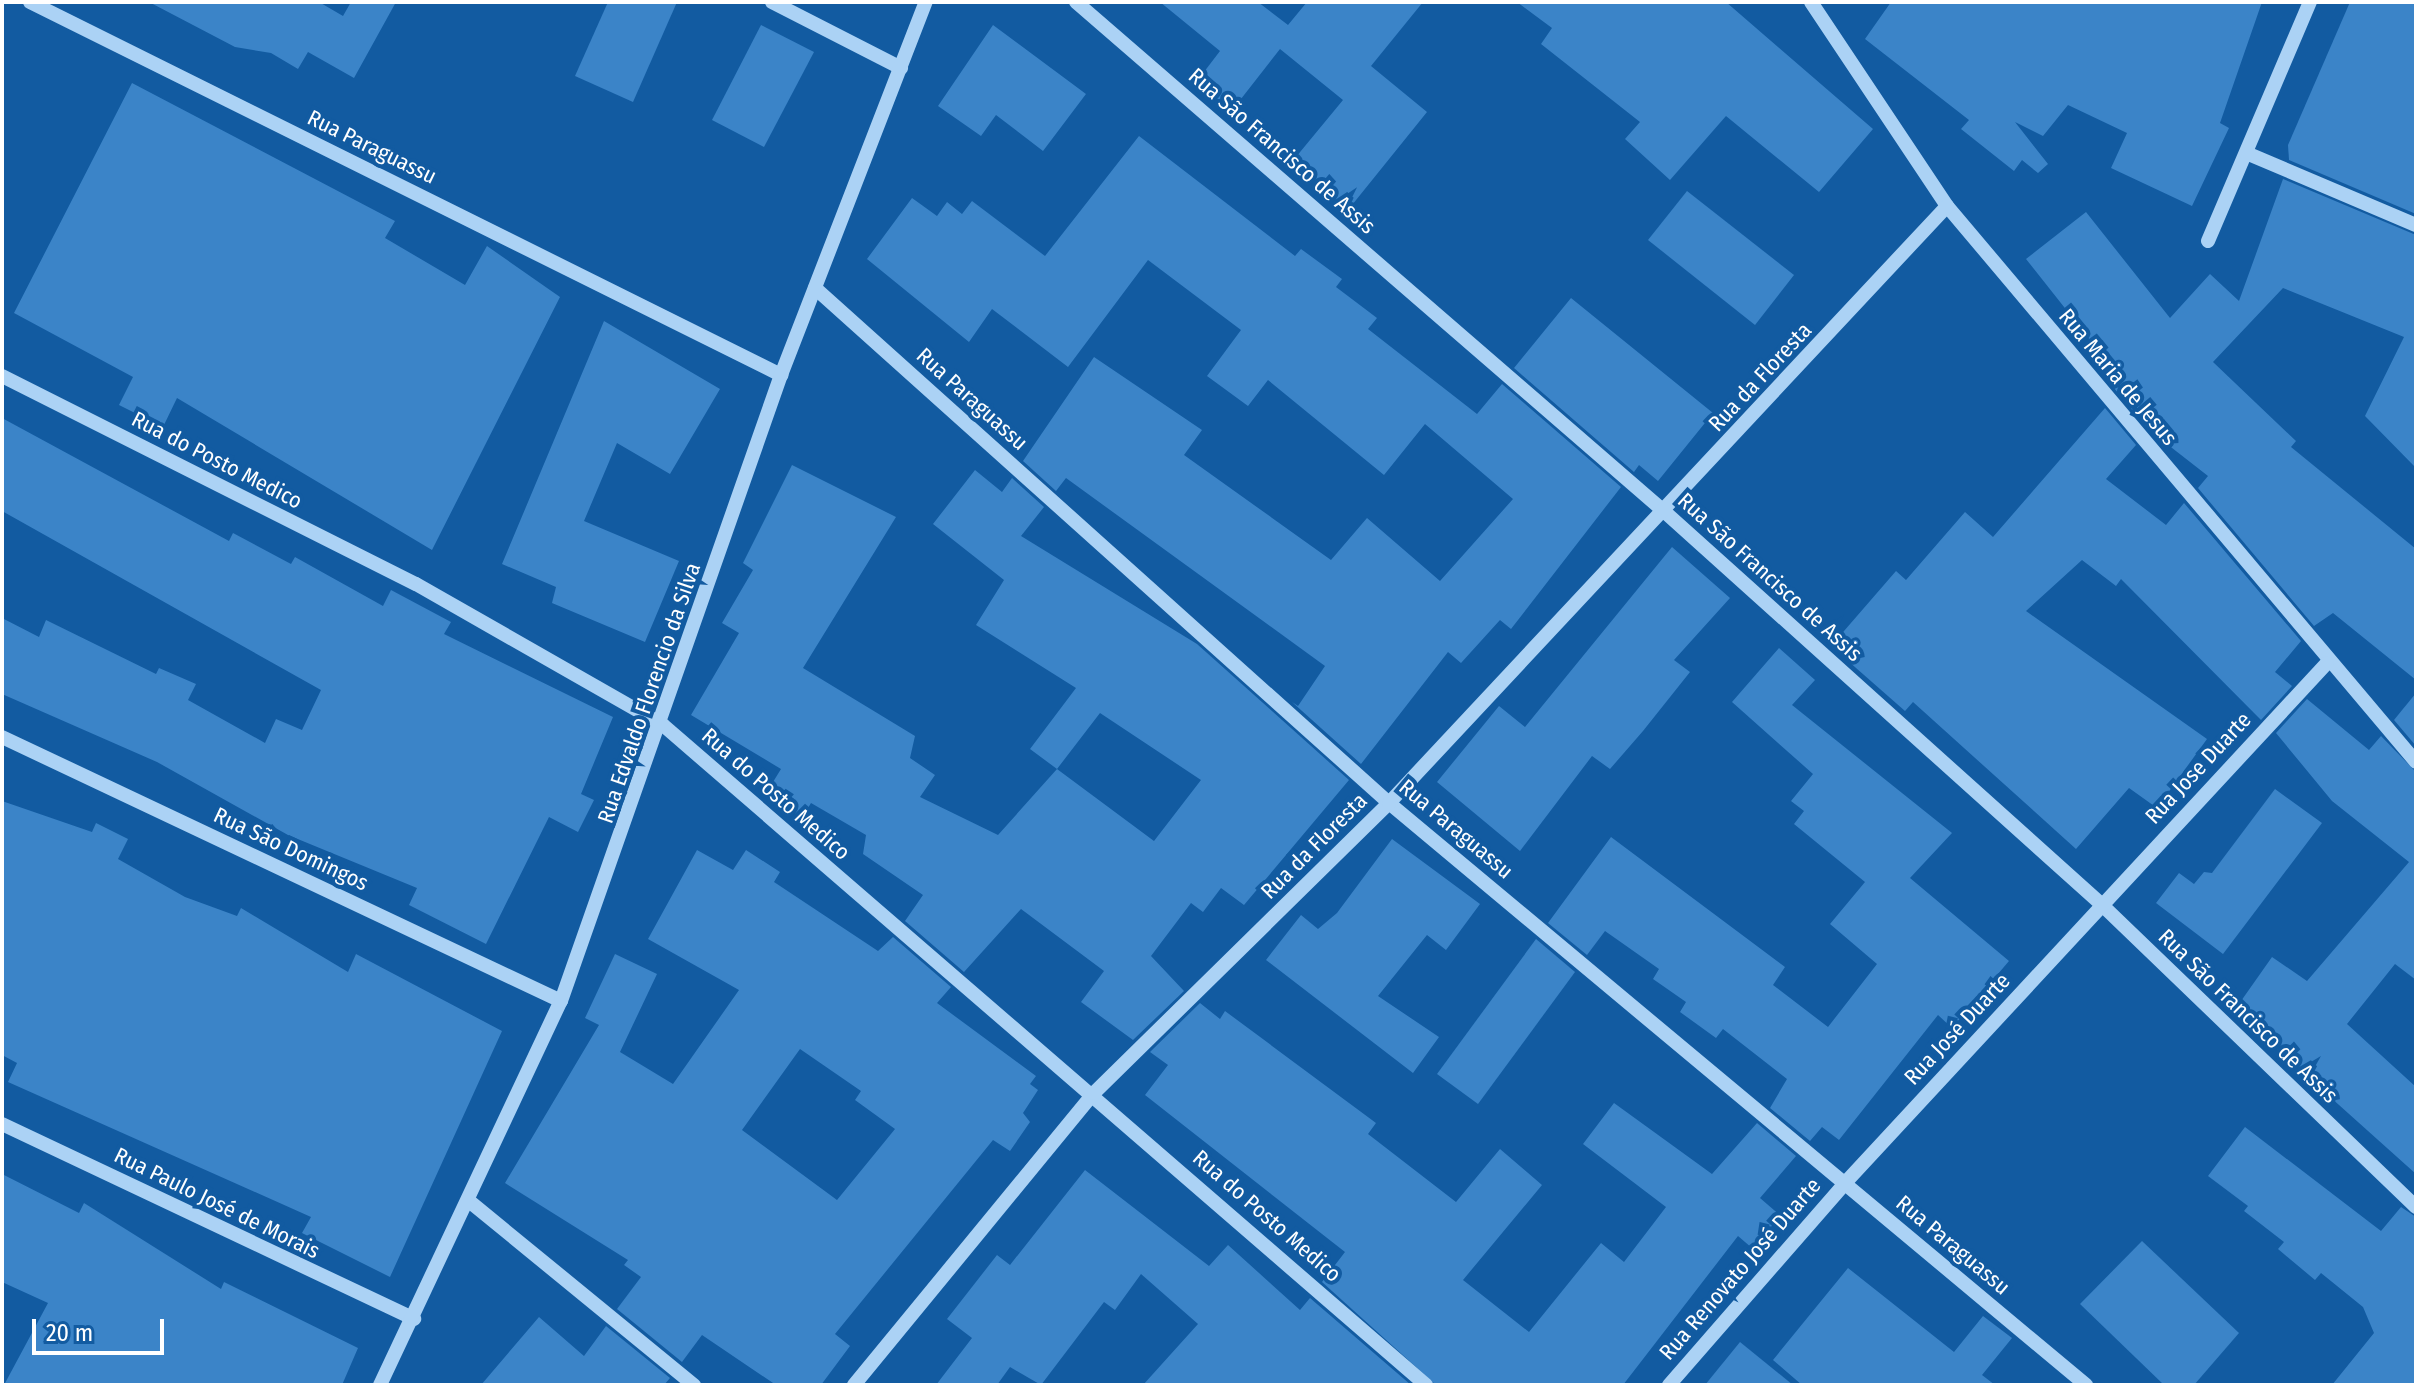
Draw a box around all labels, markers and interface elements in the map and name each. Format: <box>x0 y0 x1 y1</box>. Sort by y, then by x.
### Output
street label: Rua São Francisco de Assis <box>1183 63 1381 239</box>
street label: Rua Paraguassu <box>303 104 441 190</box>
street label: Rua Maria de Jesus <box>2053 303 2183 451</box>
street label: Rua da Floresta <box>1703 317 1817 437</box>
street label: Rua Paraguassu <box>911 342 1033 456</box>
street label: Rua do Posto Medico <box>127 406 307 514</box>
street label: Rua São Francisco de Assis <box>1672 487 1868 667</box>
street label: Rua Edvaldo Florencio da Silva <box>592 559 706 827</box>
street label: Rua Jose Duarte <box>2140 707 2256 829</box>
street label: Rua do Posto Medico <box>696 722 856 866</box>
street label: Rua Paraguassu <box>1394 774 1518 884</box>
street label: Rua da Floresta <box>1256 788 1372 904</box>
street label: Rua São Domingos <box>210 802 372 896</box>
street label: Rua São Francisco de Assis <box>2153 923 2343 1109</box>
street label: Rua José Duarte <box>1899 968 2015 1090</box>
street label: Rua Paulo José de Morais <box>110 1142 324 1264</box>
street label: Rua do Posto Medico <box>1187 1144 1347 1288</box>
street label: Rua Renovato José Duarte <box>1654 1173 1826 1365</box>
street label: Rua Paraguassu <box>1891 1190 2015 1300</box>
scale bar <box>36 1303 168 1353</box>
text: 20 m <box>46 1319 93 1347</box>

